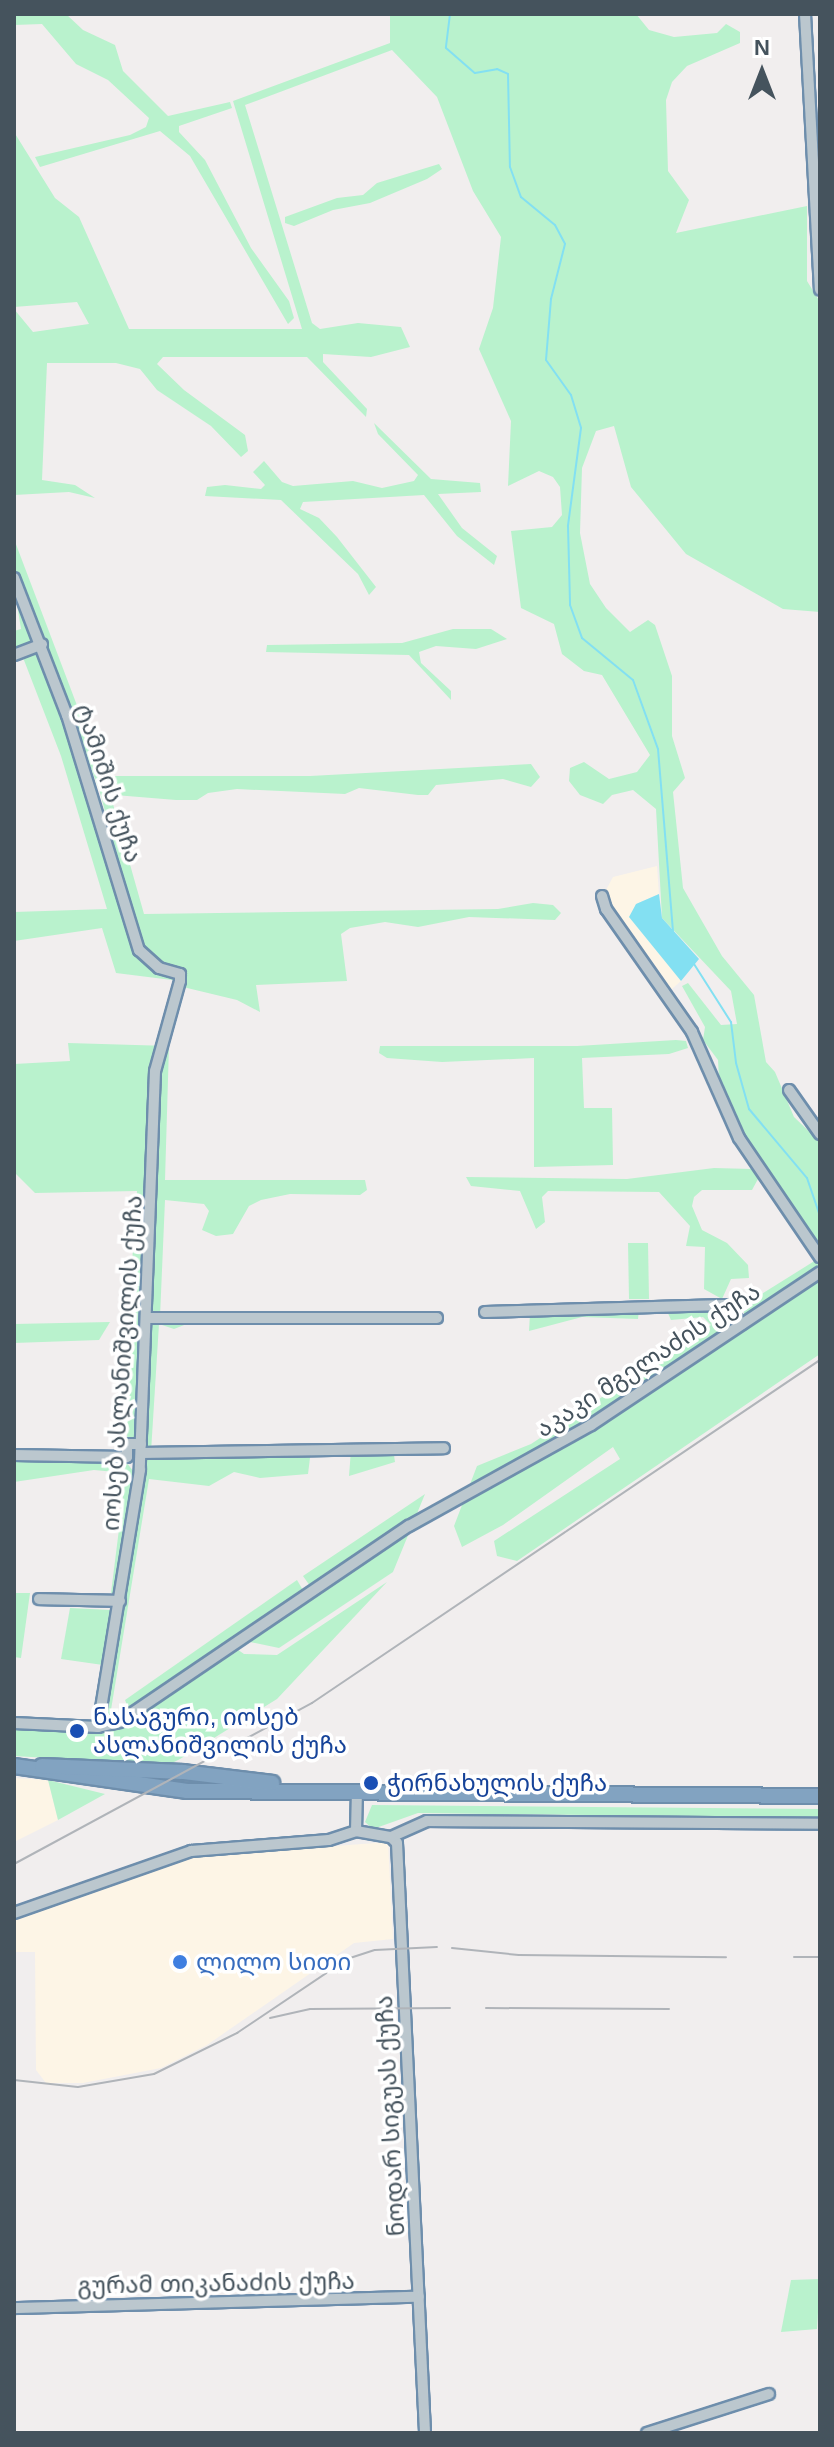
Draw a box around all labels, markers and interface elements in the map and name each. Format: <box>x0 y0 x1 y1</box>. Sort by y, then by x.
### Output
north arrow <box>722 32 802 112</box>
text: N <box>754 35 770 60</box>
street label: ტამიშის ქუჩა <box>70 700 148 866</box>
street label: იოსებ ასლანიშვილის ქუჩა <box>96 1194 148 1532</box>
street label: აკაკი მგელაძის ქუჩა <box>530 1277 766 1443</box>
place label: ნასაგური, იოსებ ასლანიშვილის ქუჩა <box>93 1703 347 1759</box>
marker: ნასაგური, იოსებ ასლანიშვილის ქუჩა <box>68 1722 86 1740</box>
place label: ჭირნახულის ქუჩა <box>387 1769 607 1797</box>
marker: ჭირნახულის ქუჩა <box>362 1774 380 1792</box>
place label: ლილო სითი <box>196 1948 351 1976</box>
marker: ლილო სითი <box>171 1953 189 1971</box>
street label: ნოდარ სიგუას ქუჩა <box>369 1995 411 2237</box>
street label: გურამ თიკანაძის ქუჩა <box>77 2266 355 2300</box>

